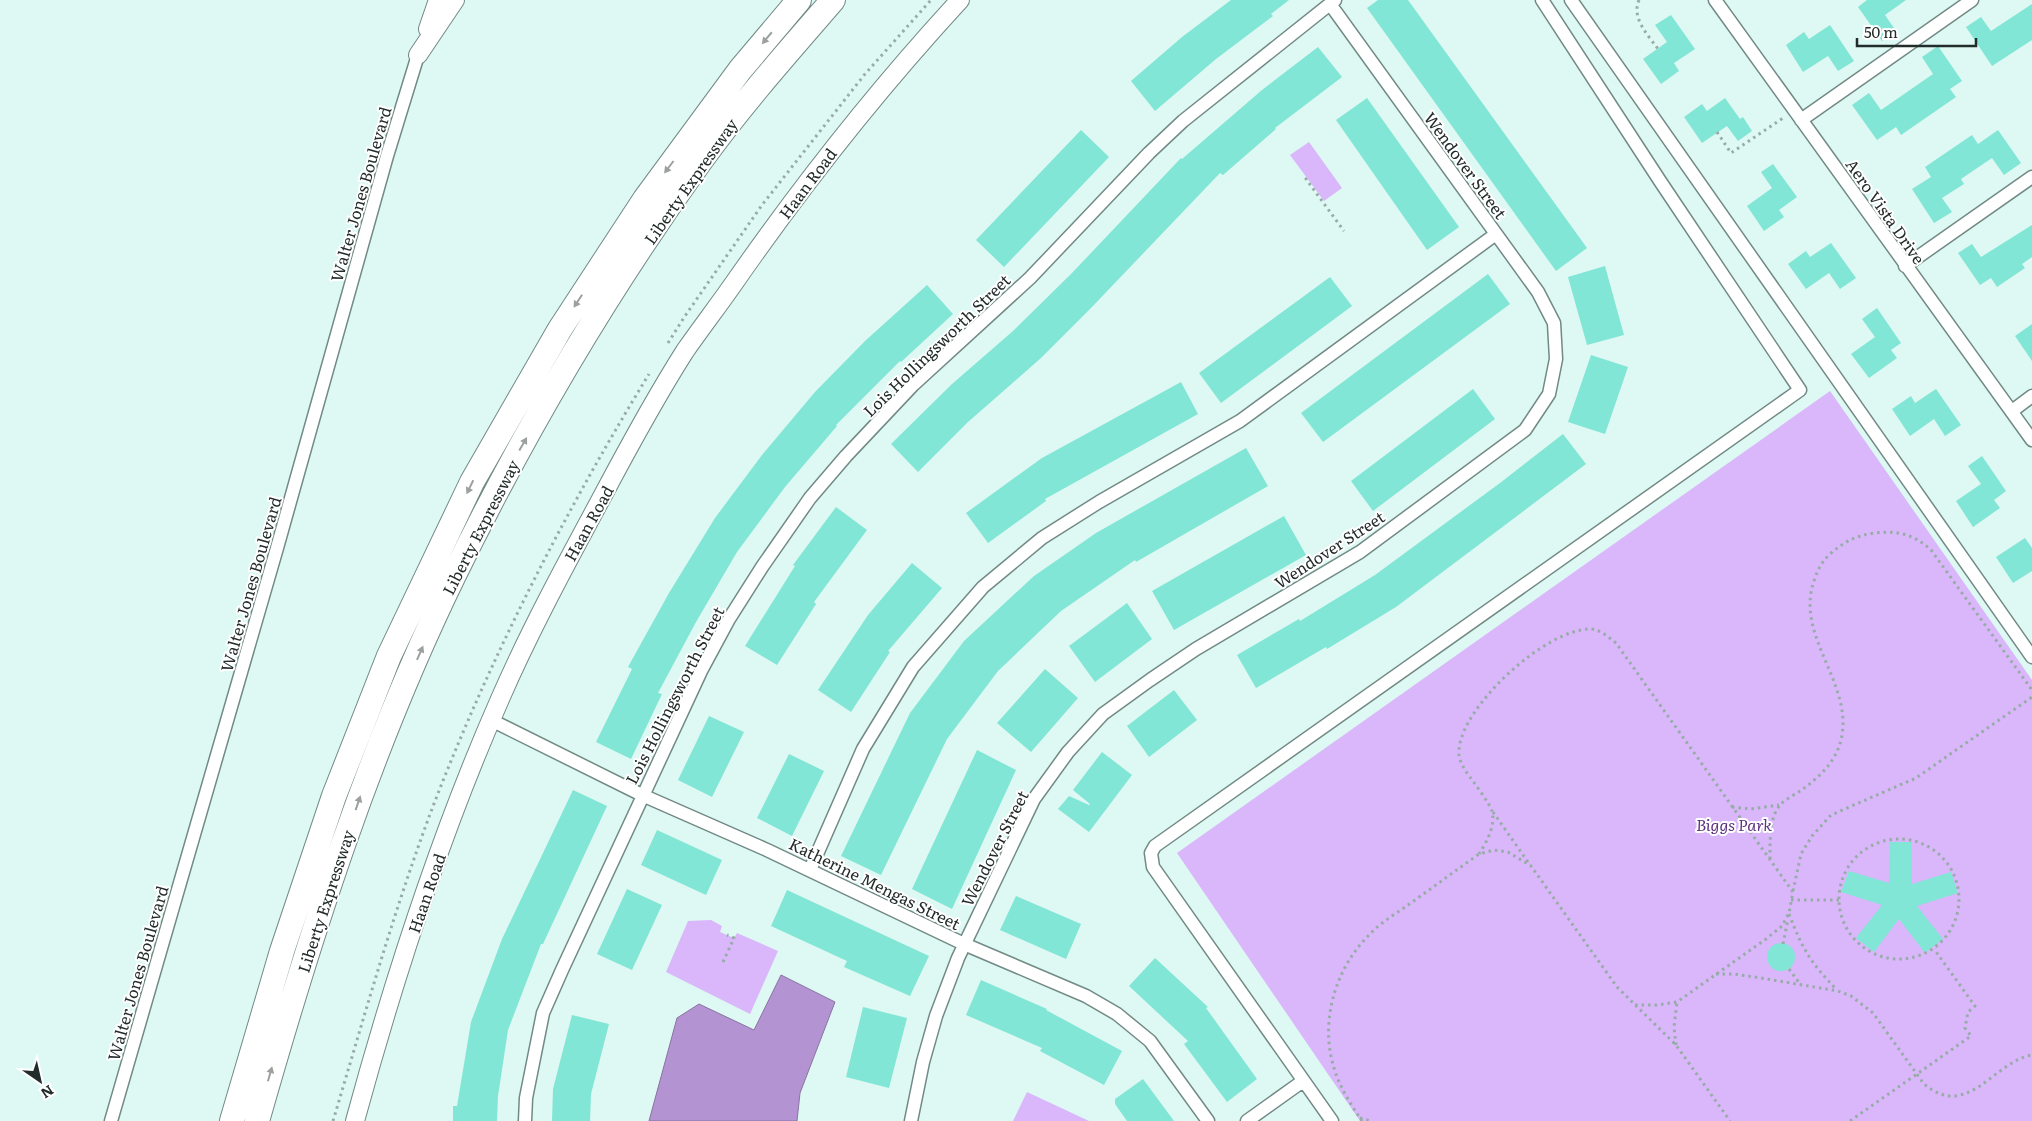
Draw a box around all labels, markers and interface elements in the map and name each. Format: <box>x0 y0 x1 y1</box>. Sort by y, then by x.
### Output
scale bar <box>1857 15 1976 47</box>
text: 50 m <box>1864 20 1898 43</box>
one-way arrow <box>762 31 773 44</box>
street label: Walter Jones Boulevard <box>324 104 397 284</box>
street label: Wendover Street <box>1419 106 1513 224</box>
street label: Liberty Expressway <box>637 112 743 249</box>
street label: Haan Road <box>772 142 842 223</box>
street label: Aero Vista Drive <box>1841 153 1931 269</box>
one-way arrow <box>664 160 674 174</box>
street label: Lois Hollingsworth Street <box>857 268 1015 422</box>
one-way arrow <box>573 295 583 308</box>
one-way arrow <box>519 437 527 452</box>
street label: Liberty Expressway <box>436 455 525 599</box>
one-way arrow <box>466 480 474 494</box>
street label: Haan Road <box>557 481 619 565</box>
street label: Walter Jones Boulevard <box>214 494 287 674</box>
street label: Wendover Street <box>1269 504 1389 594</box>
street label: Lois Hollingsworth Street <box>619 602 730 788</box>
one-way arrow <box>416 646 424 660</box>
street label: Wendover Street <box>954 785 1034 910</box>
one-way arrow <box>354 795 362 810</box>
park label: Biggs Park <box>1696 812 1772 836</box>
street label: Liberty Expressway <box>291 826 360 976</box>
street label: Katherine Mengas Street <box>785 831 965 935</box>
street label: Haan Road <box>401 850 451 936</box>
street label: Walter Jones Boulevard <box>101 883 174 1063</box>
north arrow <box>15 1056 65 1106</box>
one-way arrow <box>267 1067 275 1082</box>
text: N <box>37 1081 58 1104</box>

